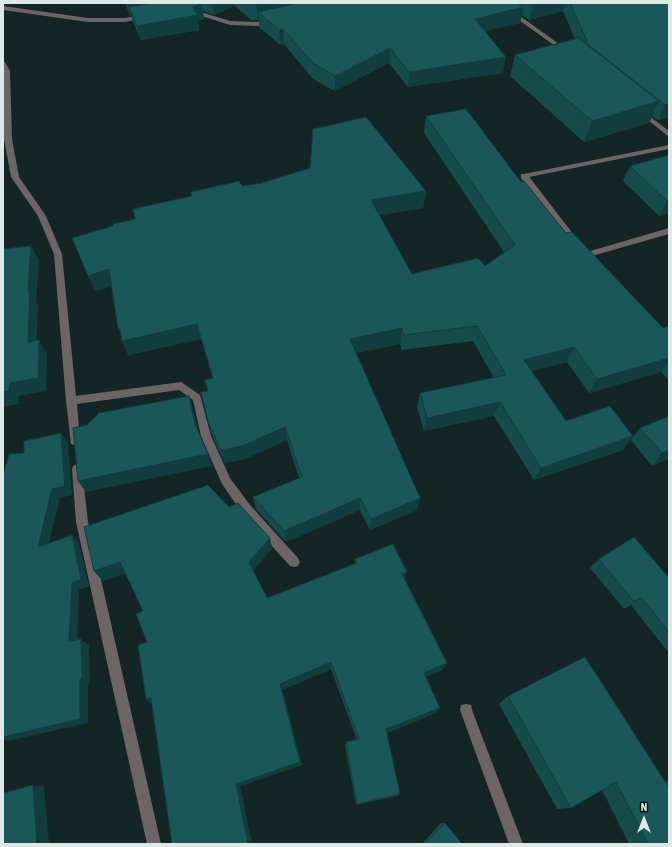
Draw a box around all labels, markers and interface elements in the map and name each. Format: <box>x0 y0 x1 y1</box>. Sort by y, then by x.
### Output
north arrow <box>624 799 664 839</box>
text: N <box>641 801 647 813</box>

